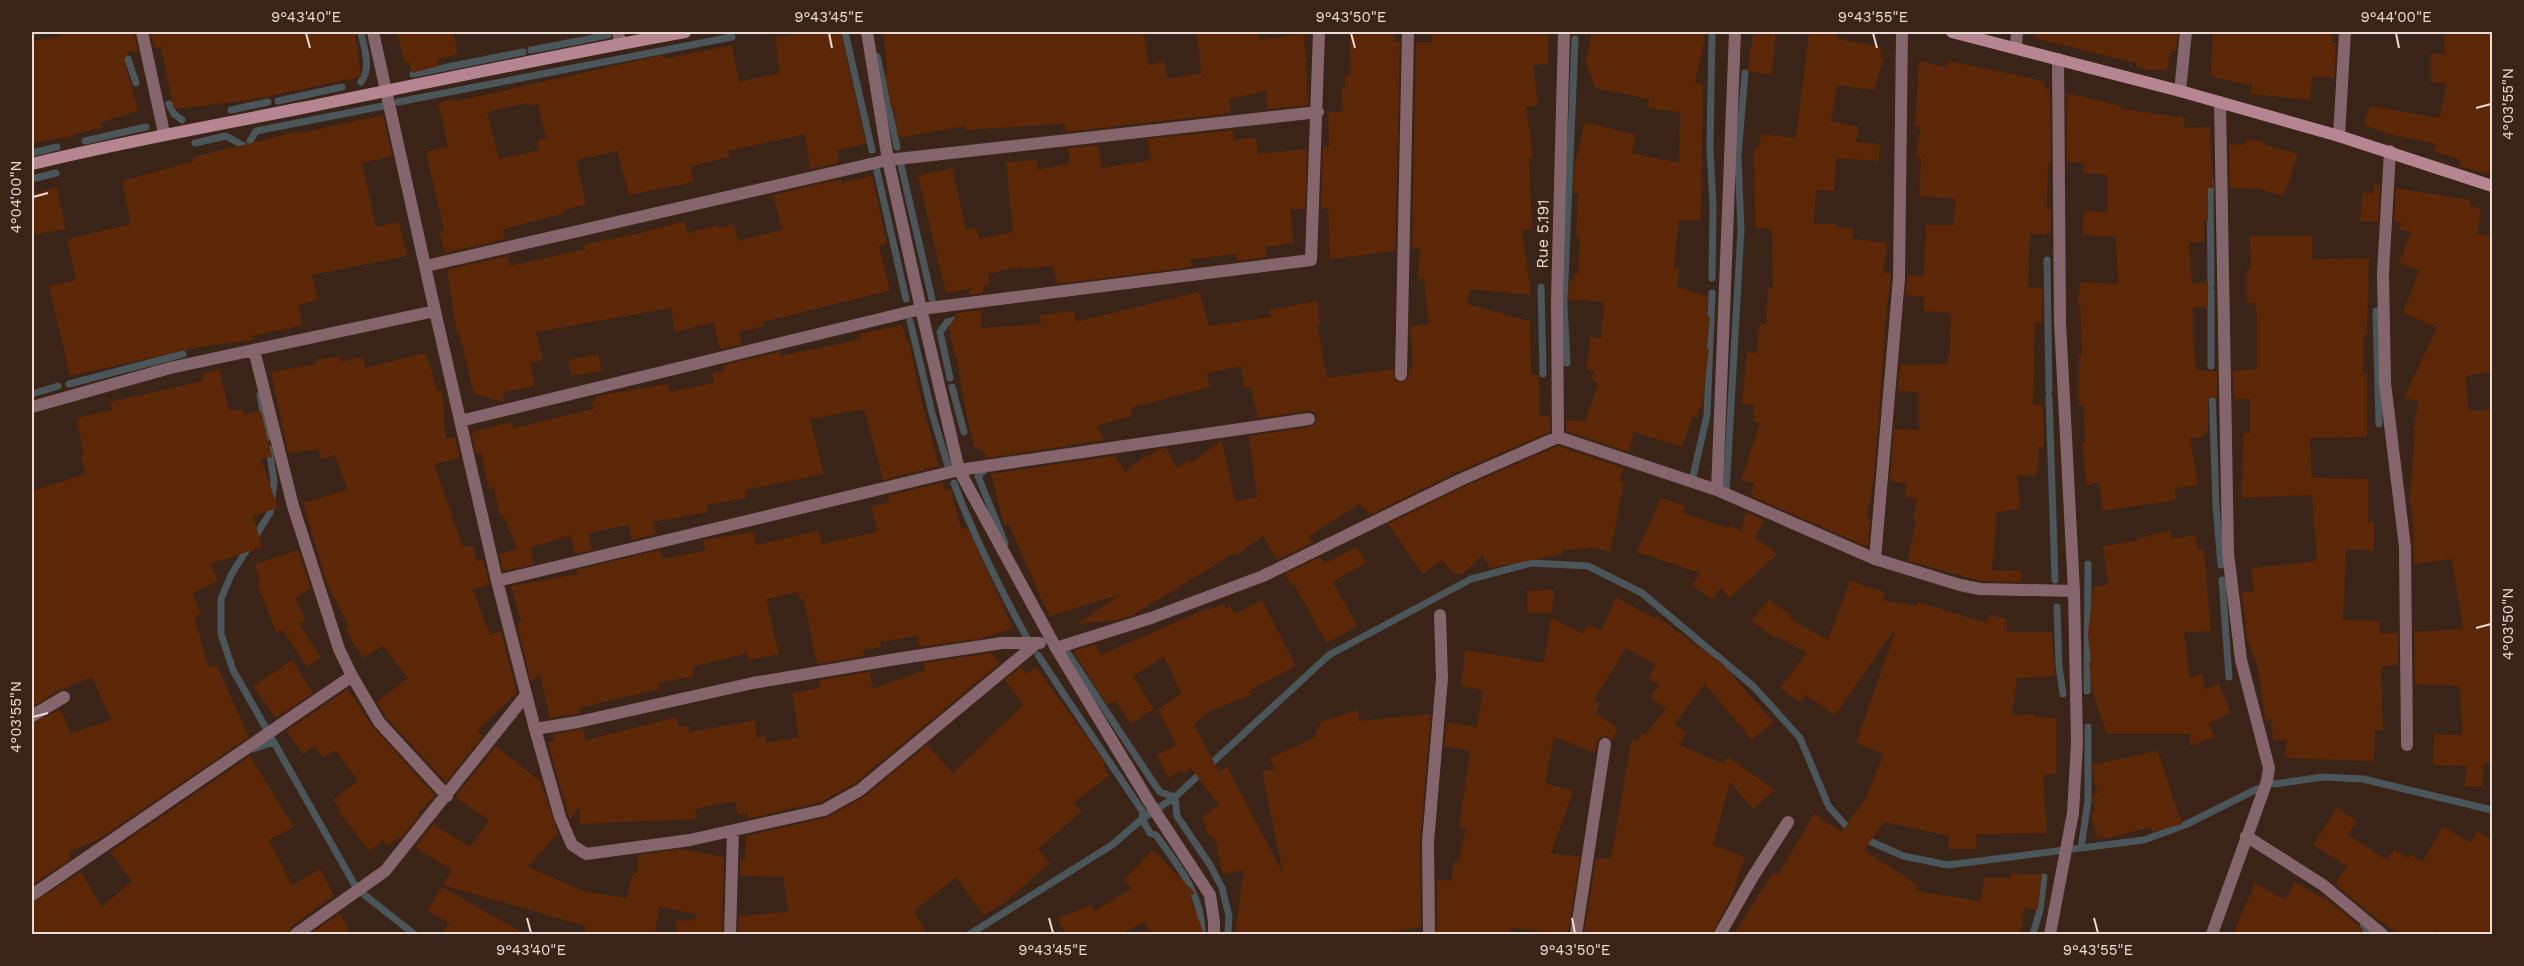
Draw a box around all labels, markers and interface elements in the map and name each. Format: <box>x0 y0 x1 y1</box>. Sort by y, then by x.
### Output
text: 9°43'40"E <box>271 8 341 26</box>
text: 9°43'45"E <box>794 8 864 26</box>
text: 9°43'50"E <box>1316 8 1386 26</box>
text: 9°43'55"E <box>1838 8 1908 26</box>
text: 9°44'00"E <box>2360 8 2432 26</box>
text: 4°03'55"N <box>2499 68 2517 140</box>
text: 4°04'00"N <box>7 160 25 234</box>
street label: Rue 5.191 <box>1532 199 1553 269</box>
text: 4°03'50"N <box>2499 588 2517 660</box>
text: 4°03'55"N <box>7 681 25 753</box>
text: 9°43'40"E <box>496 941 566 959</box>
text: 9°43'45"E <box>1018 941 1088 959</box>
text: 9°43'50"E <box>1540 941 1610 959</box>
text: 9°43'55"E <box>2063 941 2133 959</box>

